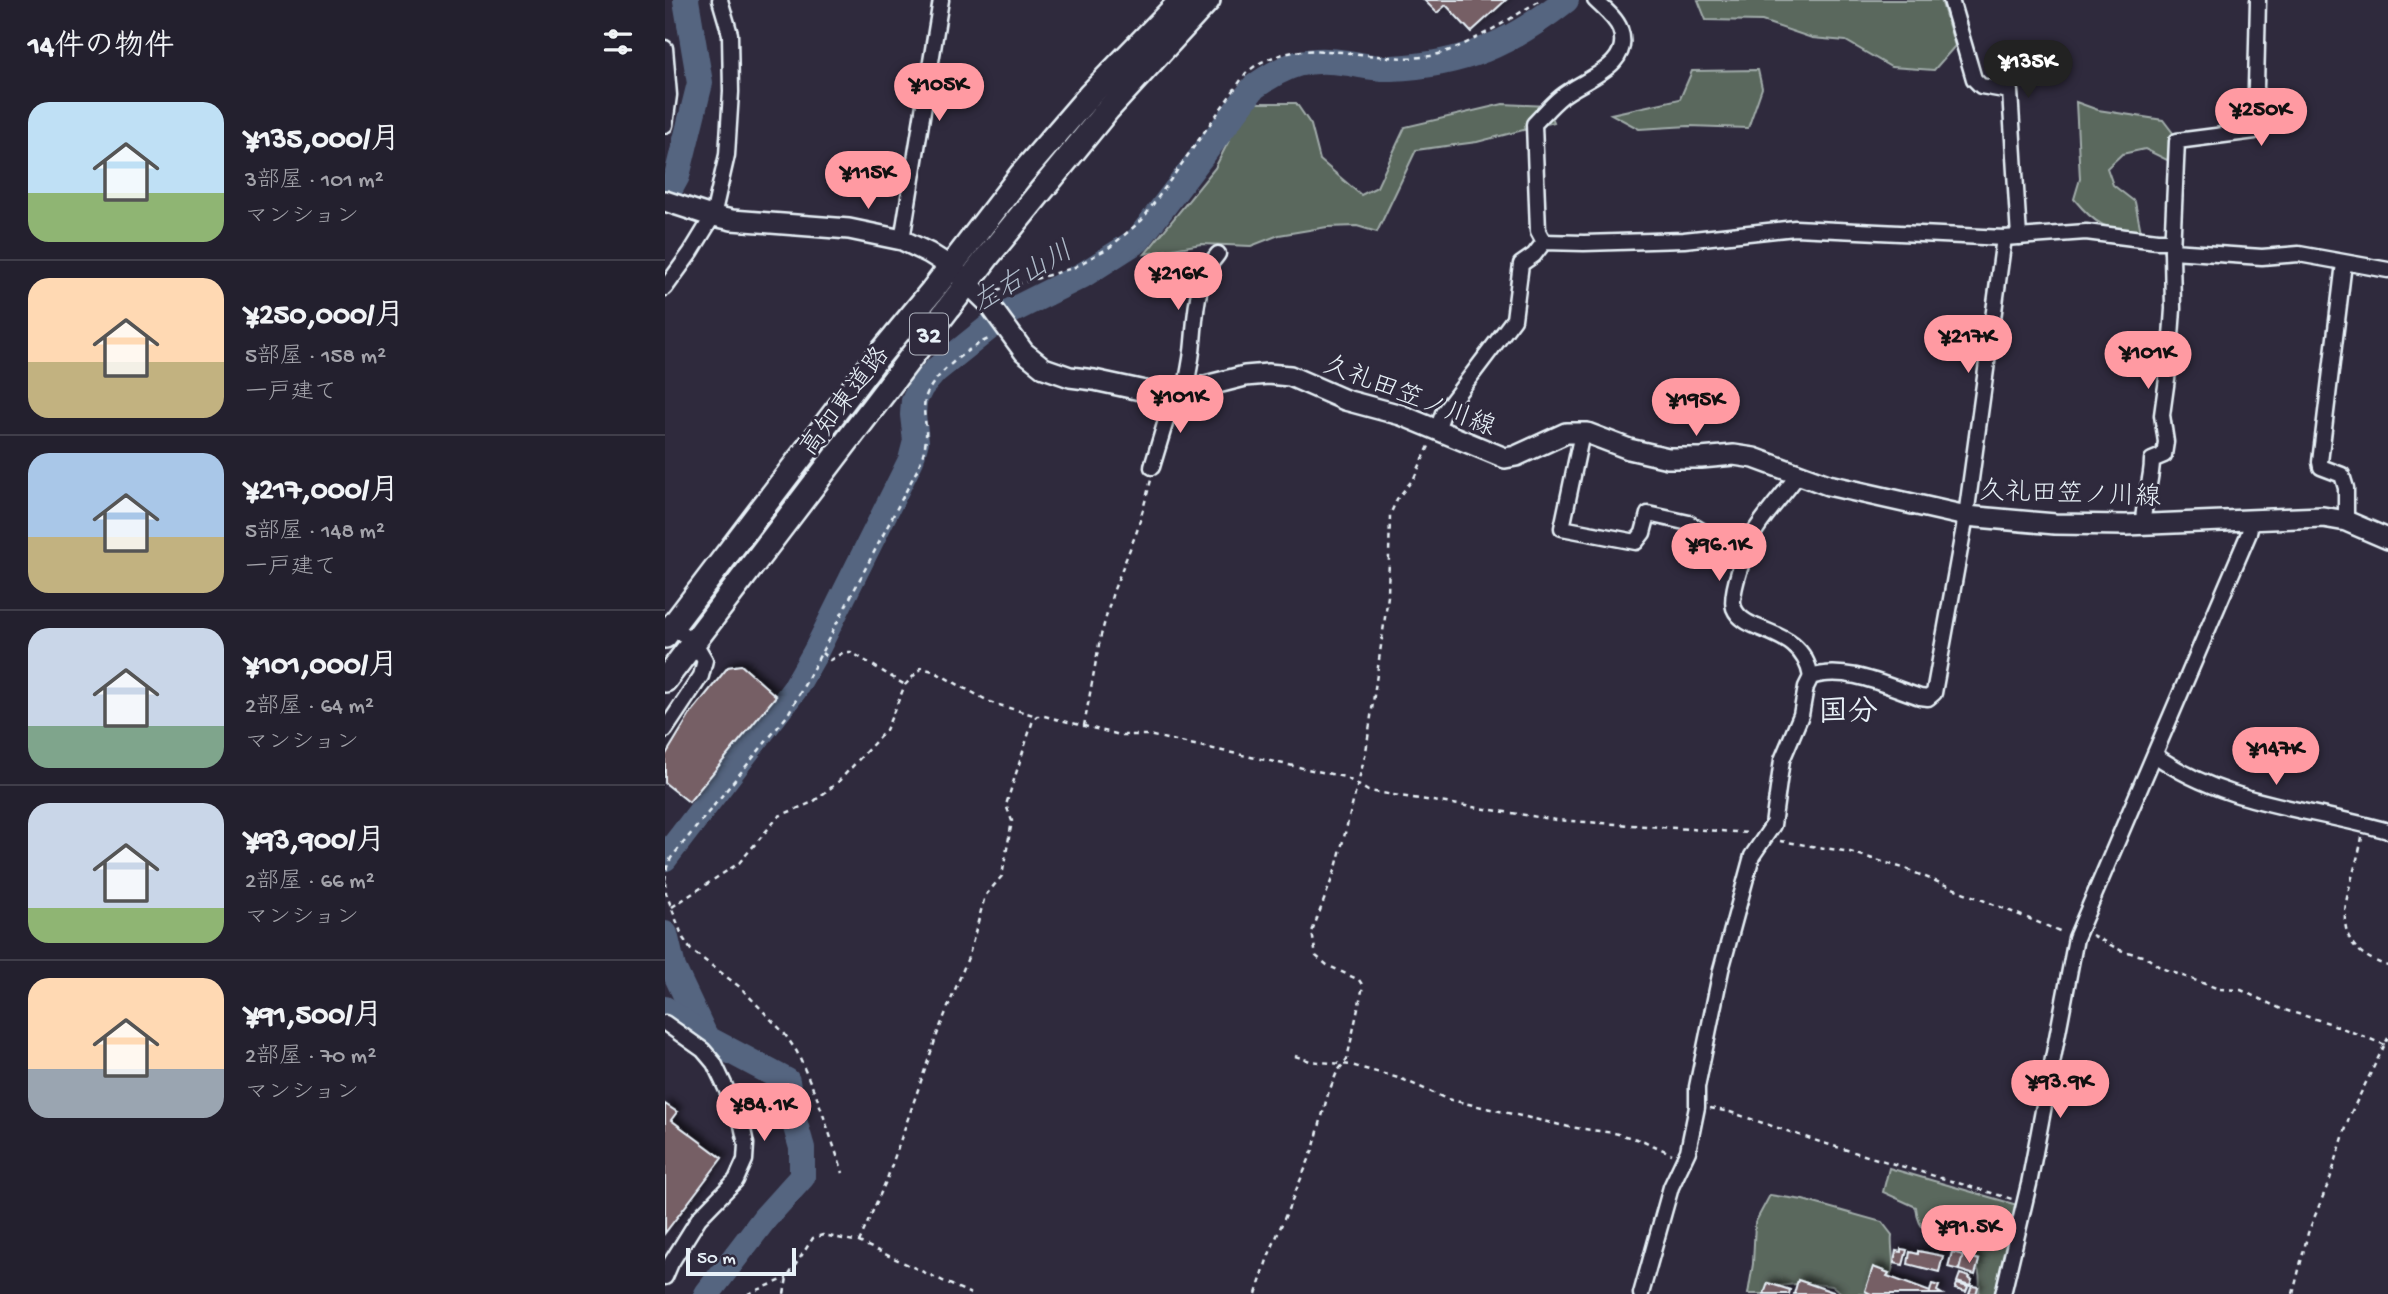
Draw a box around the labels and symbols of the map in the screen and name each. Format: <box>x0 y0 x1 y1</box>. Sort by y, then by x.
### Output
pin: ¥135K <box>1979 41 2077 100</box>
pin: ¥105K <box>890 64 988 123</box>
pin: ¥250K <box>2212 88 2310 148</box>
pin: ¥115K <box>819 152 917 211</box>
water label: 左右山川 <box>966 235 1080 322</box>
pin: ¥216K <box>1129 252 1227 312</box>
road number: 32 <box>910 314 948 354</box>
pin: ¥217K <box>1919 316 2017 375</box>
pin: ¥101K <box>2099 332 2197 391</box>
street label: 高知東道路 <box>793 340 898 464</box>
street label: 久礼田笠ノ川線 <box>1318 350 1499 445</box>
pin: ¥101K <box>1131 376 1229 435</box>
pin: ¥195K <box>1647 378 1745 438</box>
street label: 久礼田笠ノ川線 <box>1978 477 2161 515</box>
pin: ¥96.1K <box>1662 524 1776 583</box>
district label: 国分 <box>1818 696 1878 732</box>
pin: ¥147K <box>2227 728 2325 787</box>
pin: ¥93.9K <box>2003 1060 2117 1120</box>
pin: ¥84.1K <box>707 1084 821 1143</box>
pin: ¥91.5K <box>1912 1206 2026 1265</box>
scale bar <box>686 1245 796 1277</box>

